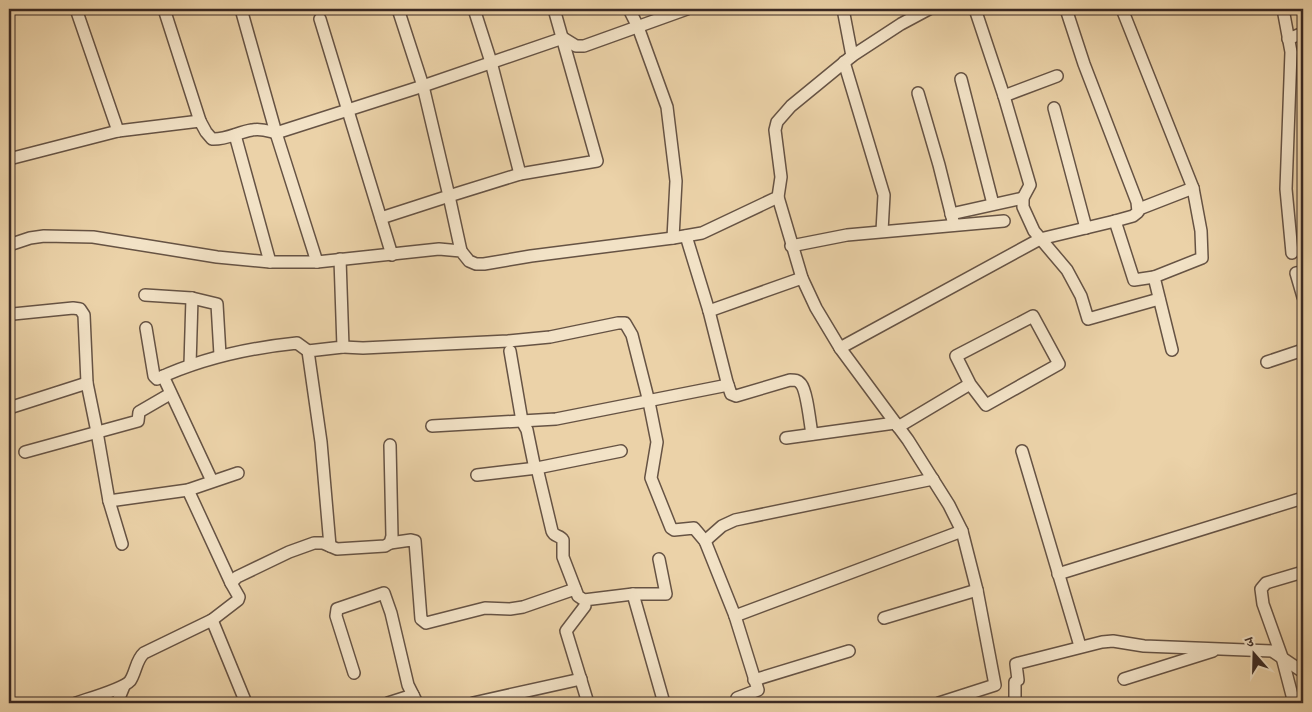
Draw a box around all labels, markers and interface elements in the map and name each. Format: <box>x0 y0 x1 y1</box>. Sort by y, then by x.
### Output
north arrow <box>1230 630 1280 680</box>
text: उ <box>1243 633 1257 652</box>

